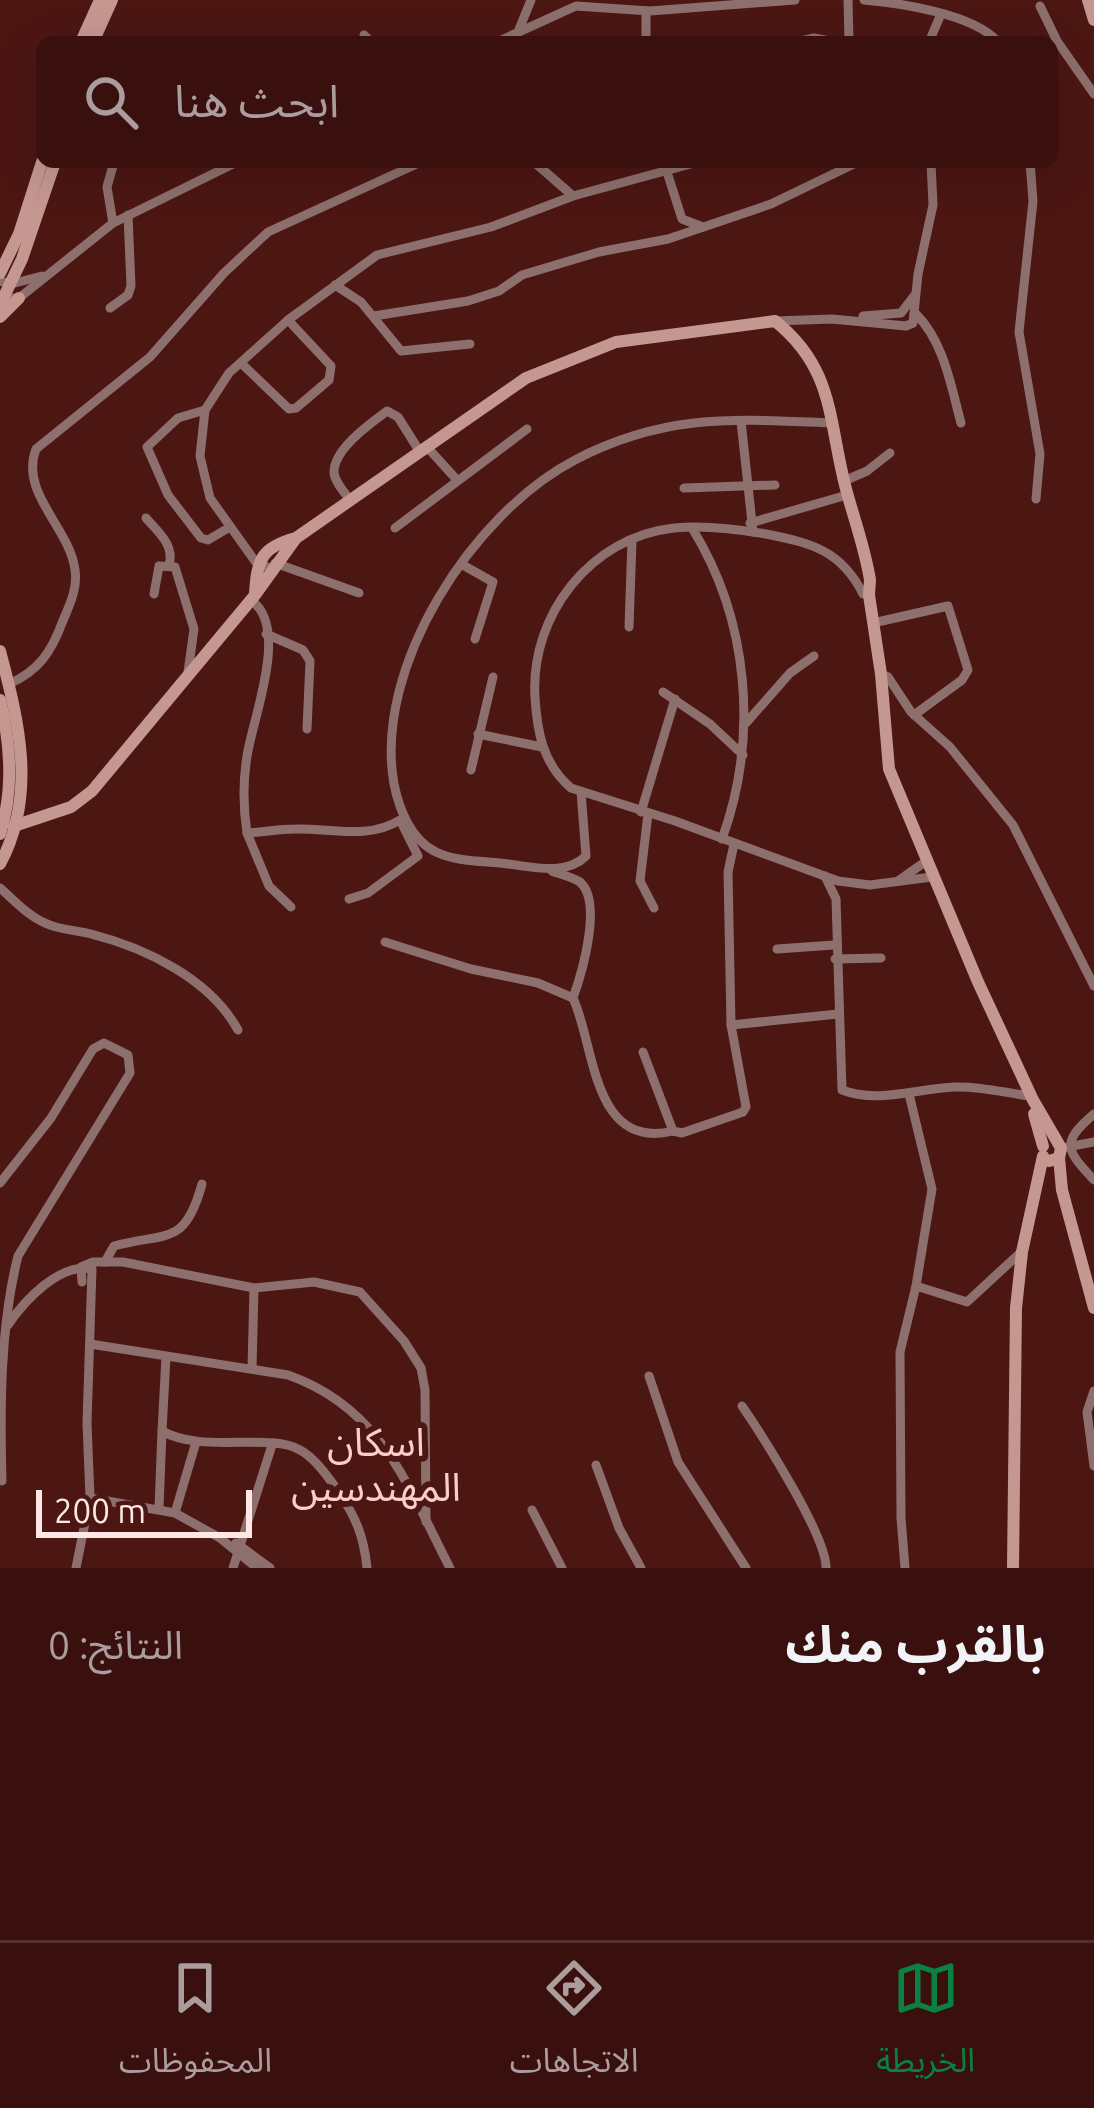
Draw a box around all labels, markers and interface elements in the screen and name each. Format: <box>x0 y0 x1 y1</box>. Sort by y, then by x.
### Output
search box <box>36 36 1058 168</box>
icon: search <box>78 69 144 135</box>
text: ابحث هنا <box>174 75 339 126</box>
district label: اسكان المهندسين <box>291 1420 461 1510</box>
scale bar <box>36 1484 252 1537</box>
text: 200 m <box>54 1492 146 1529</box>
text: بالقرب منك <box>785 1614 1046 1672</box>
text: النتائج: 0 <box>48 1623 183 1666</box>
tab: المحفوظات <box>119 1955 272 2096</box>
tab: الاتجاهات <box>510 1955 639 2096</box>
tab: الخريطة <box>876 1955 975 2096</box>

